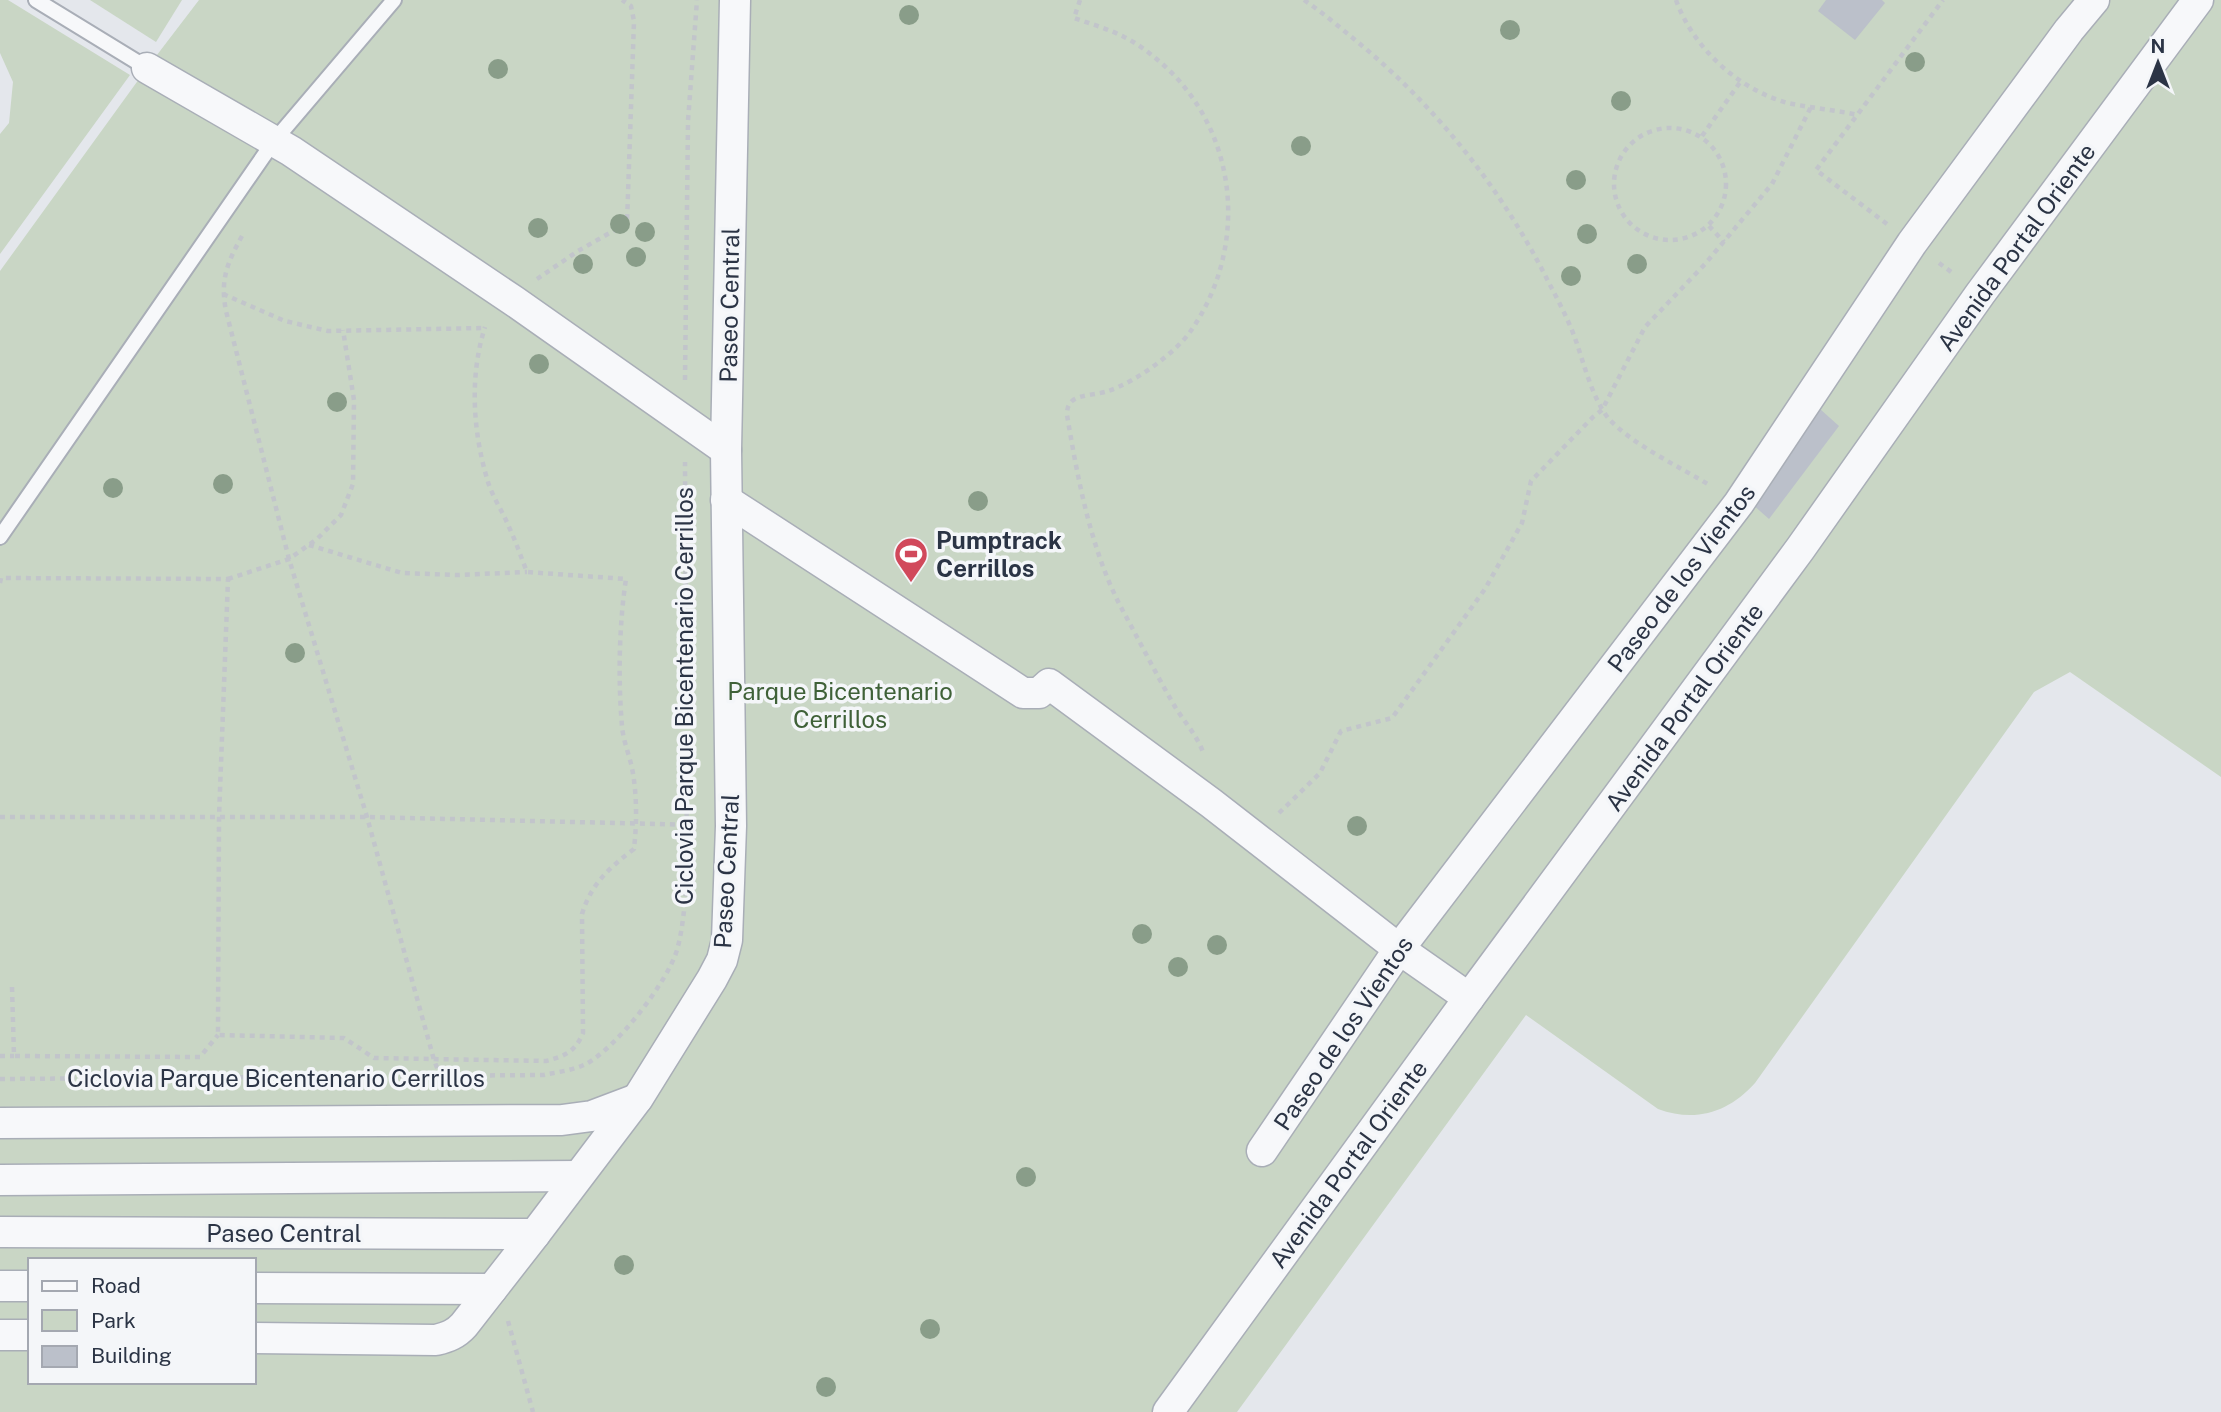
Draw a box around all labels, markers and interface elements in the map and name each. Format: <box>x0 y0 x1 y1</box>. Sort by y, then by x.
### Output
north arrow <box>2123 28 2193 98</box>
text: N <box>2151 35 2165 57</box>
street label: Avenida Portal Oriente <box>1931 138 2101 356</box>
street label: Paseo Central <box>714 227 744 383</box>
street label: Paseo de los Vientos <box>1601 479 1761 677</box>
street label: Ciclovia Parque Bicentenario Cerrillos <box>670 487 698 905</box>
place label: Pumptrack Cerrillos <box>936 526 1062 582</box>
sports icon: Pumptrack Cerrillos <box>892 535 930 584</box>
street label: Avenida Portal Oriente <box>1599 598 1769 816</box>
park label: Parque Bicentenario Cerrillos <box>727 677 953 733</box>
street label: Paseo Central <box>708 793 744 949</box>
street label: Paseo de los Vientos <box>1268 931 1418 1135</box>
street label: Avenida Portal Oriente <box>1263 1055 1433 1273</box>
street label: Ciclovia Parque Bicentenario Cerrillos <box>67 1064 485 1092</box>
street label: Paseo Central <box>206 1219 362 1247</box>
legend <box>28 1258 256 1384</box>
text: Road <box>91 1273 141 1298</box>
text: Park <box>91 1308 136 1333</box>
text: Building <box>91 1343 172 1368</box>

